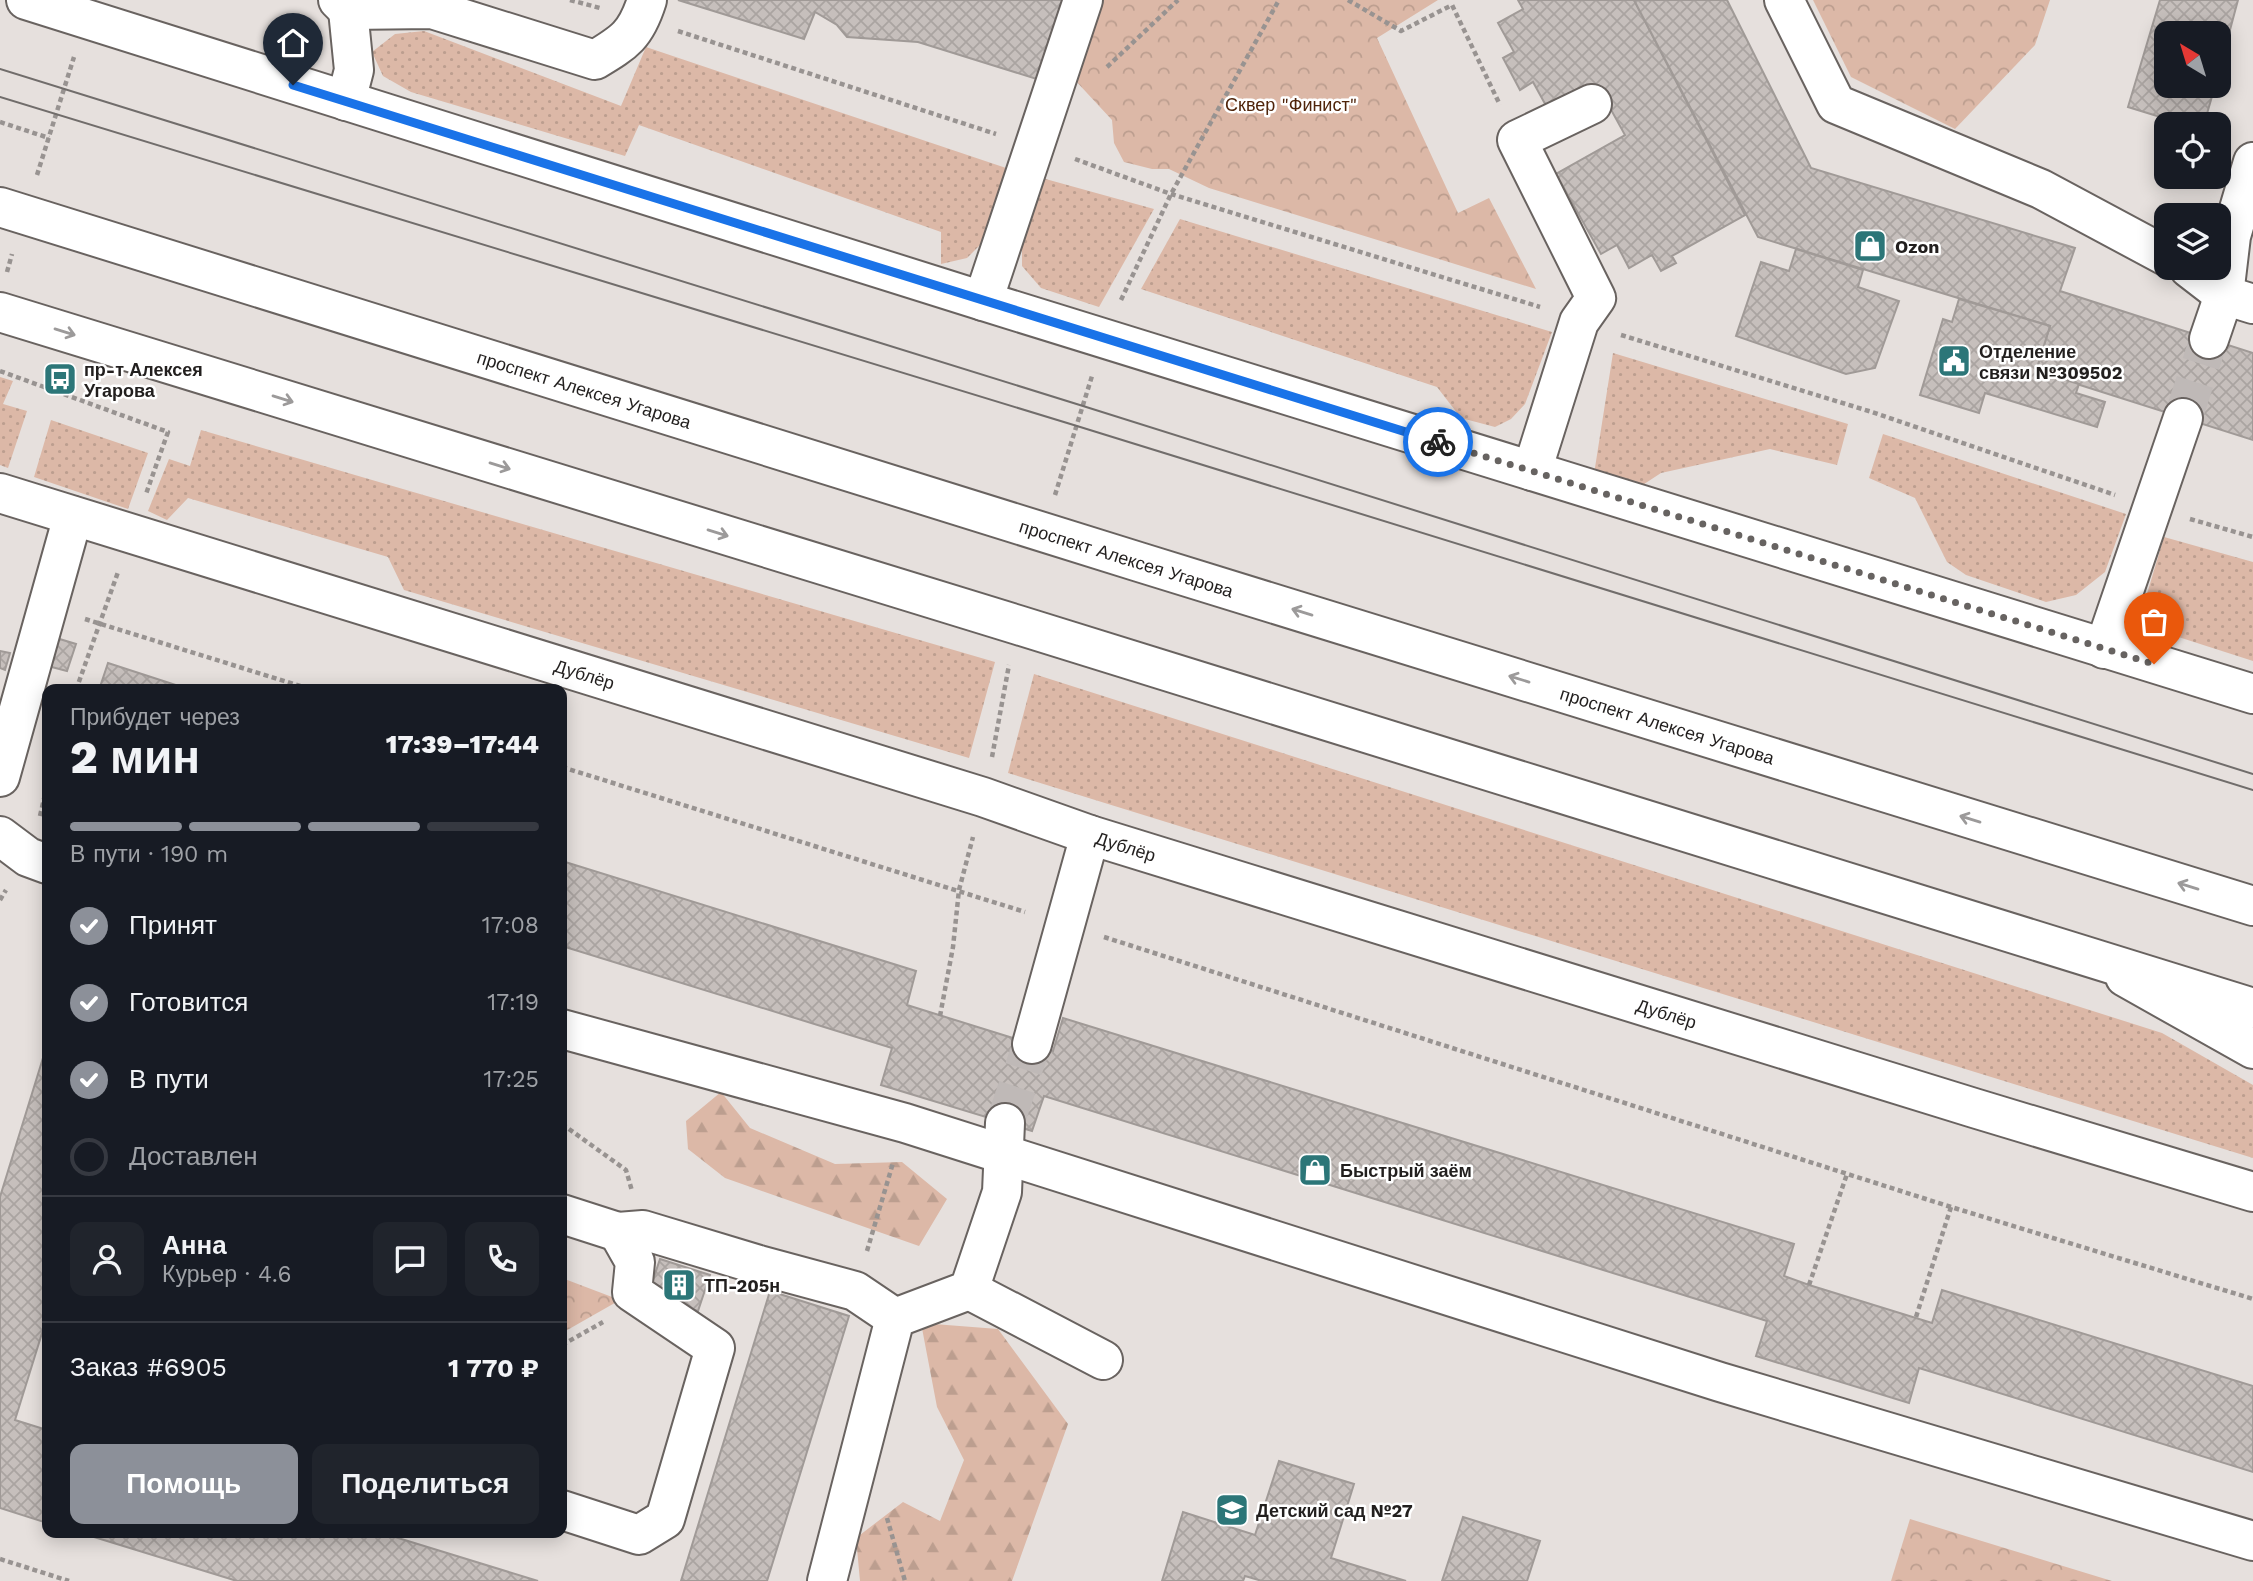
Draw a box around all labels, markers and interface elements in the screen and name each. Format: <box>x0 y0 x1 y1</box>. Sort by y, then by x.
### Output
pin <box>263 13 323 85</box>
north arrow <box>2154 21 2231 98</box>
map controls <box>2154 21 2231 280</box>
icon: home <box>274 24 312 62</box>
park label: Сквер "Финист" <box>1225 94 1357 115</box>
button: locate <box>2154 112 2231 189</box>
button: layers <box>2154 203 2231 280</box>
shop icon: Ozon <box>1851 227 1889 265</box>
place label: Ozon <box>1895 236 1939 257</box>
one-way arrow <box>54 327 76 340</box>
place label: Отделение связи №309502 <box>1979 341 2123 383</box>
public building icon: Отделение связи №309502 <box>1935 342 1973 380</box>
street label: проспект Алексея Угарова <box>475 346 695 433</box>
place label: пр-т Алексея Угарова <box>84 359 203 401</box>
bus stop icon: пр-т Алексея Угарова <box>41 360 79 398</box>
one-way arrow <box>271 394 293 407</box>
courier <box>1403 407 1473 477</box>
icon: bike <box>1419 423 1457 461</box>
one-way arrow <box>489 461 511 474</box>
street label: проспект Алексея Угарова <box>1017 515 1237 601</box>
one-way arrow <box>706 528 728 541</box>
pin <box>2124 592 2184 664</box>
icon: bag <box>2135 603 2173 641</box>
one-way arrow <box>1291 605 1313 618</box>
street label: Дублёр <box>552 655 617 693</box>
one-way arrow <box>1508 672 1530 685</box>
street label: проспект Алексея Угарова <box>1558 682 1778 768</box>
text: Прибудет через <box>70 704 240 731</box>
text: 17:39–17:44 <box>386 729 539 759</box>
text: 2 мин <box>70 730 200 784</box>
one-way arrow <box>1960 811 1982 824</box>
street label: Дублёр <box>1093 827 1158 865</box>
text: В пути · 190 m <box>70 841 228 868</box>
one-way arrow <box>2177 878 2199 891</box>
icon: check <box>70 907 108 945</box>
text: Принят <box>129 910 217 940</box>
text: 17:08 <box>482 912 539 939</box>
icon: check <box>70 984 108 1022</box>
text: Готовится <box>129 987 248 1017</box>
text: 17:19 <box>487 989 539 1016</box>
street label: Дублёр <box>1634 994 1699 1032</box>
icon: check <box>70 1061 108 1099</box>
text: В пути <box>129 1064 209 1094</box>
text: 17:25 <box>484 1066 539 1093</box>
text: Доставлен <box>129 1141 258 1171</box>
shop icon: Быстрый заём <box>1296 1151 1334 1189</box>
place label: Быстрый заём <box>1340 1160 1472 1181</box>
button: person <box>70 1222 144 1296</box>
button: chat <box>373 1222 447 1296</box>
button: phone <box>465 1222 539 1296</box>
text: Анна <box>162 1230 227 1260</box>
text: Курьер · 4.6 <box>162 1261 291 1288</box>
building icon: ТП-205н <box>660 1266 698 1304</box>
place label: ТП-205н <box>704 1275 780 1296</box>
text: Заказ #6905 <box>70 1352 227 1382</box>
text: 1 770 ₽ <box>448 1353 539 1383</box>
button: Помощь <box>70 1444 298 1524</box>
button: Поделиться <box>312 1444 539 1524</box>
school or university icon: Детский сад №27 <box>1213 1491 1251 1529</box>
place label: Детский сад №27 <box>1256 1500 1413 1521</box>

